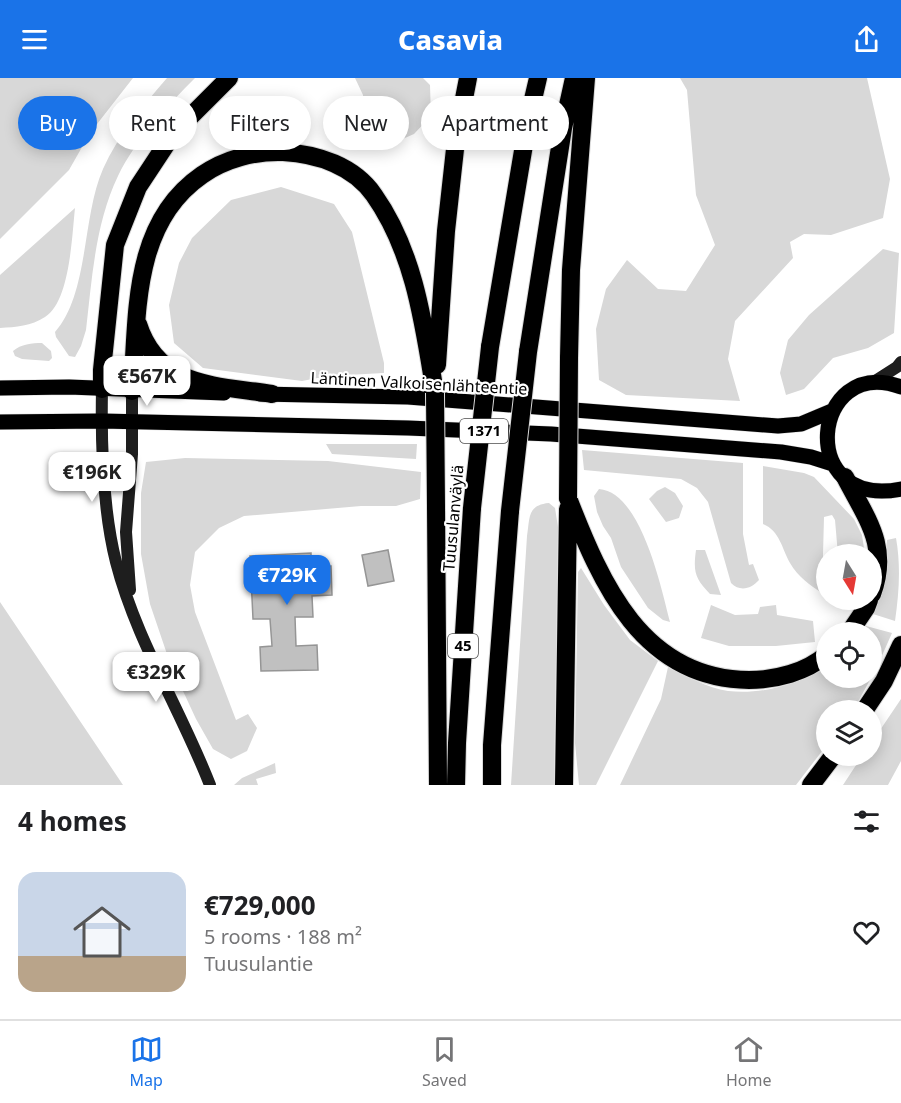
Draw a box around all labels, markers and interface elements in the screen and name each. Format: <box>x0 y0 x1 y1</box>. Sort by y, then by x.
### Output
text: Casavia <box>398 21 503 58</box>
icon: menu <box>18 23 51 56</box>
icon: share <box>850 23 883 56</box>
chip: Buy <box>18 96 97 150</box>
chip: Rent <box>109 96 197 150</box>
chip: Filters <box>209 96 311 150</box>
chip: New <box>323 96 409 150</box>
chip: Apartment <box>421 96 569 150</box>
pin: €567K <box>105 356 189 407</box>
text: €567K <box>117 362 177 389</box>
street label: Läntinen Valkoisenlähteentie <box>310 366 528 400</box>
road number: 1371 <box>460 419 508 443</box>
pin: €196K <box>50 452 134 503</box>
text: €196K <box>62 458 122 485</box>
street label: Tuusulanväylä <box>437 464 469 572</box>
north arrow <box>816 544 882 610</box>
map controls <box>816 544 882 766</box>
pin: €729K <box>245 555 329 606</box>
text: €729K <box>257 561 317 588</box>
button: locate <box>816 622 882 688</box>
road number: 45 <box>448 634 478 658</box>
pin: €329K <box>114 652 198 703</box>
text: €329K <box>126 658 186 685</box>
button: layers <box>816 700 882 766</box>
text: 4 homes <box>18 803 127 839</box>
icon: filters <box>850 805 883 838</box>
text: €729,000 <box>204 887 316 923</box>
icon: home <box>66 896 138 968</box>
icon: heart <box>850 916 883 949</box>
text: 5 rooms · 188 m² <box>204 923 362 950</box>
text: Tuusulantie <box>204 950 313 977</box>
tab: Map <box>130 1033 163 1091</box>
tab: Saved <box>422 1033 467 1091</box>
tab: Home <box>726 1033 771 1091</box>

